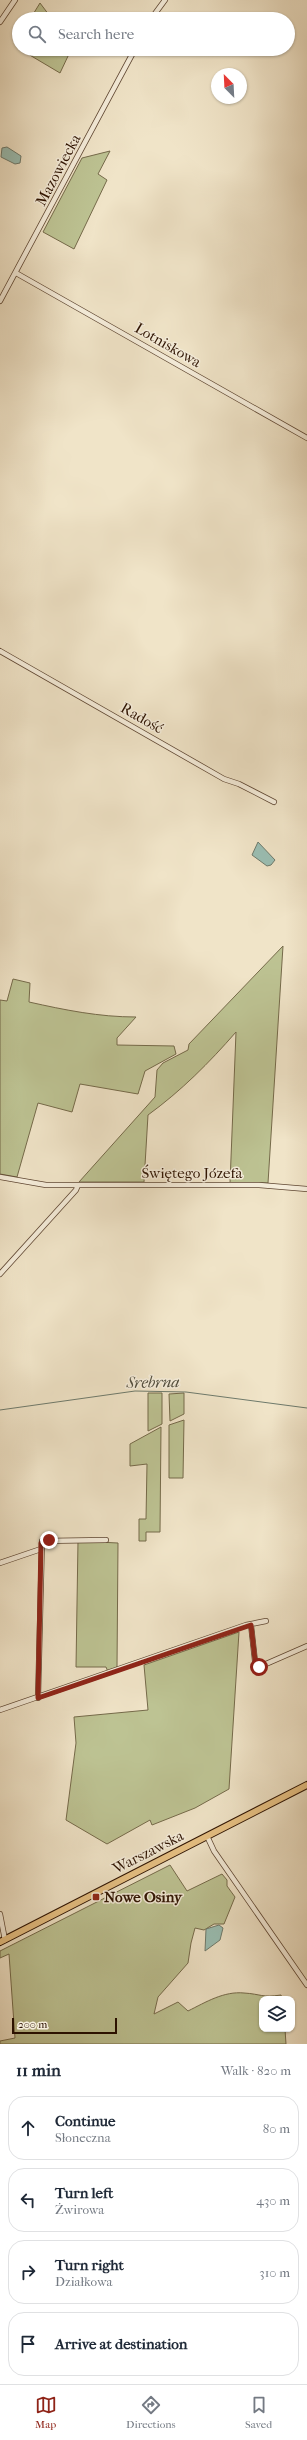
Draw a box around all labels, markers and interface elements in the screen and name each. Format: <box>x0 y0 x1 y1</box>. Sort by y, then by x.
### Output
search box <box>12 12 295 56</box>
icon: search <box>26 23 48 45</box>
text: Search here <box>58 25 134 43</box>
north arrow <box>211 68 247 104</box>
street label: Mazowiecka <box>32 130 85 209</box>
street label: Lotniskowa <box>132 319 205 372</box>
street label: Radość <box>118 699 167 737</box>
street label: Świętego Józefa <box>142 1164 243 1182</box>
water label: Srebrna <box>125 1372 180 1392</box>
route end <box>40 1531 58 1549</box>
route start <box>250 1658 268 1676</box>
street label: Warszawska <box>109 1826 187 1878</box>
place label: Nowe Osiny <box>104 1888 183 1906</box>
marker: Nowe Osiny <box>91 1892 101 1902</box>
map controls <box>259 1996 295 2032</box>
button: layers <box>259 1996 295 2032</box>
scale bar <box>12 2016 117 2035</box>
text: 200 m <box>18 2018 47 2031</box>
text: 11 min <box>16 2060 61 2080</box>
text: Walk · 820 m <box>221 2063 291 2078</box>
text: Continue <box>55 2112 115 2130</box>
icon: ahead <box>17 2117 39 2139</box>
text: 80 m <box>263 2121 290 2136</box>
text: Słoneczna <box>55 2130 111 2145</box>
text: Turn left <box>55 2184 113 2202</box>
icon: left <box>17 2189 39 2211</box>
text: 430 m <box>256 2193 290 2208</box>
text: Żwirowa <box>55 2202 104 2217</box>
text: Turn right <box>55 2256 124 2274</box>
icon: right <box>17 2261 39 2283</box>
text: 310 m <box>259 2265 290 2280</box>
text: Działkowa <box>55 2274 112 2289</box>
icon: arrive <box>17 2333 39 2355</box>
text: Arrive at destination <box>55 2335 187 2353</box>
tab: Map <box>35 2394 57 2431</box>
tab: Directions <box>126 2394 176 2431</box>
tab: Saved <box>245 2394 272 2431</box>

